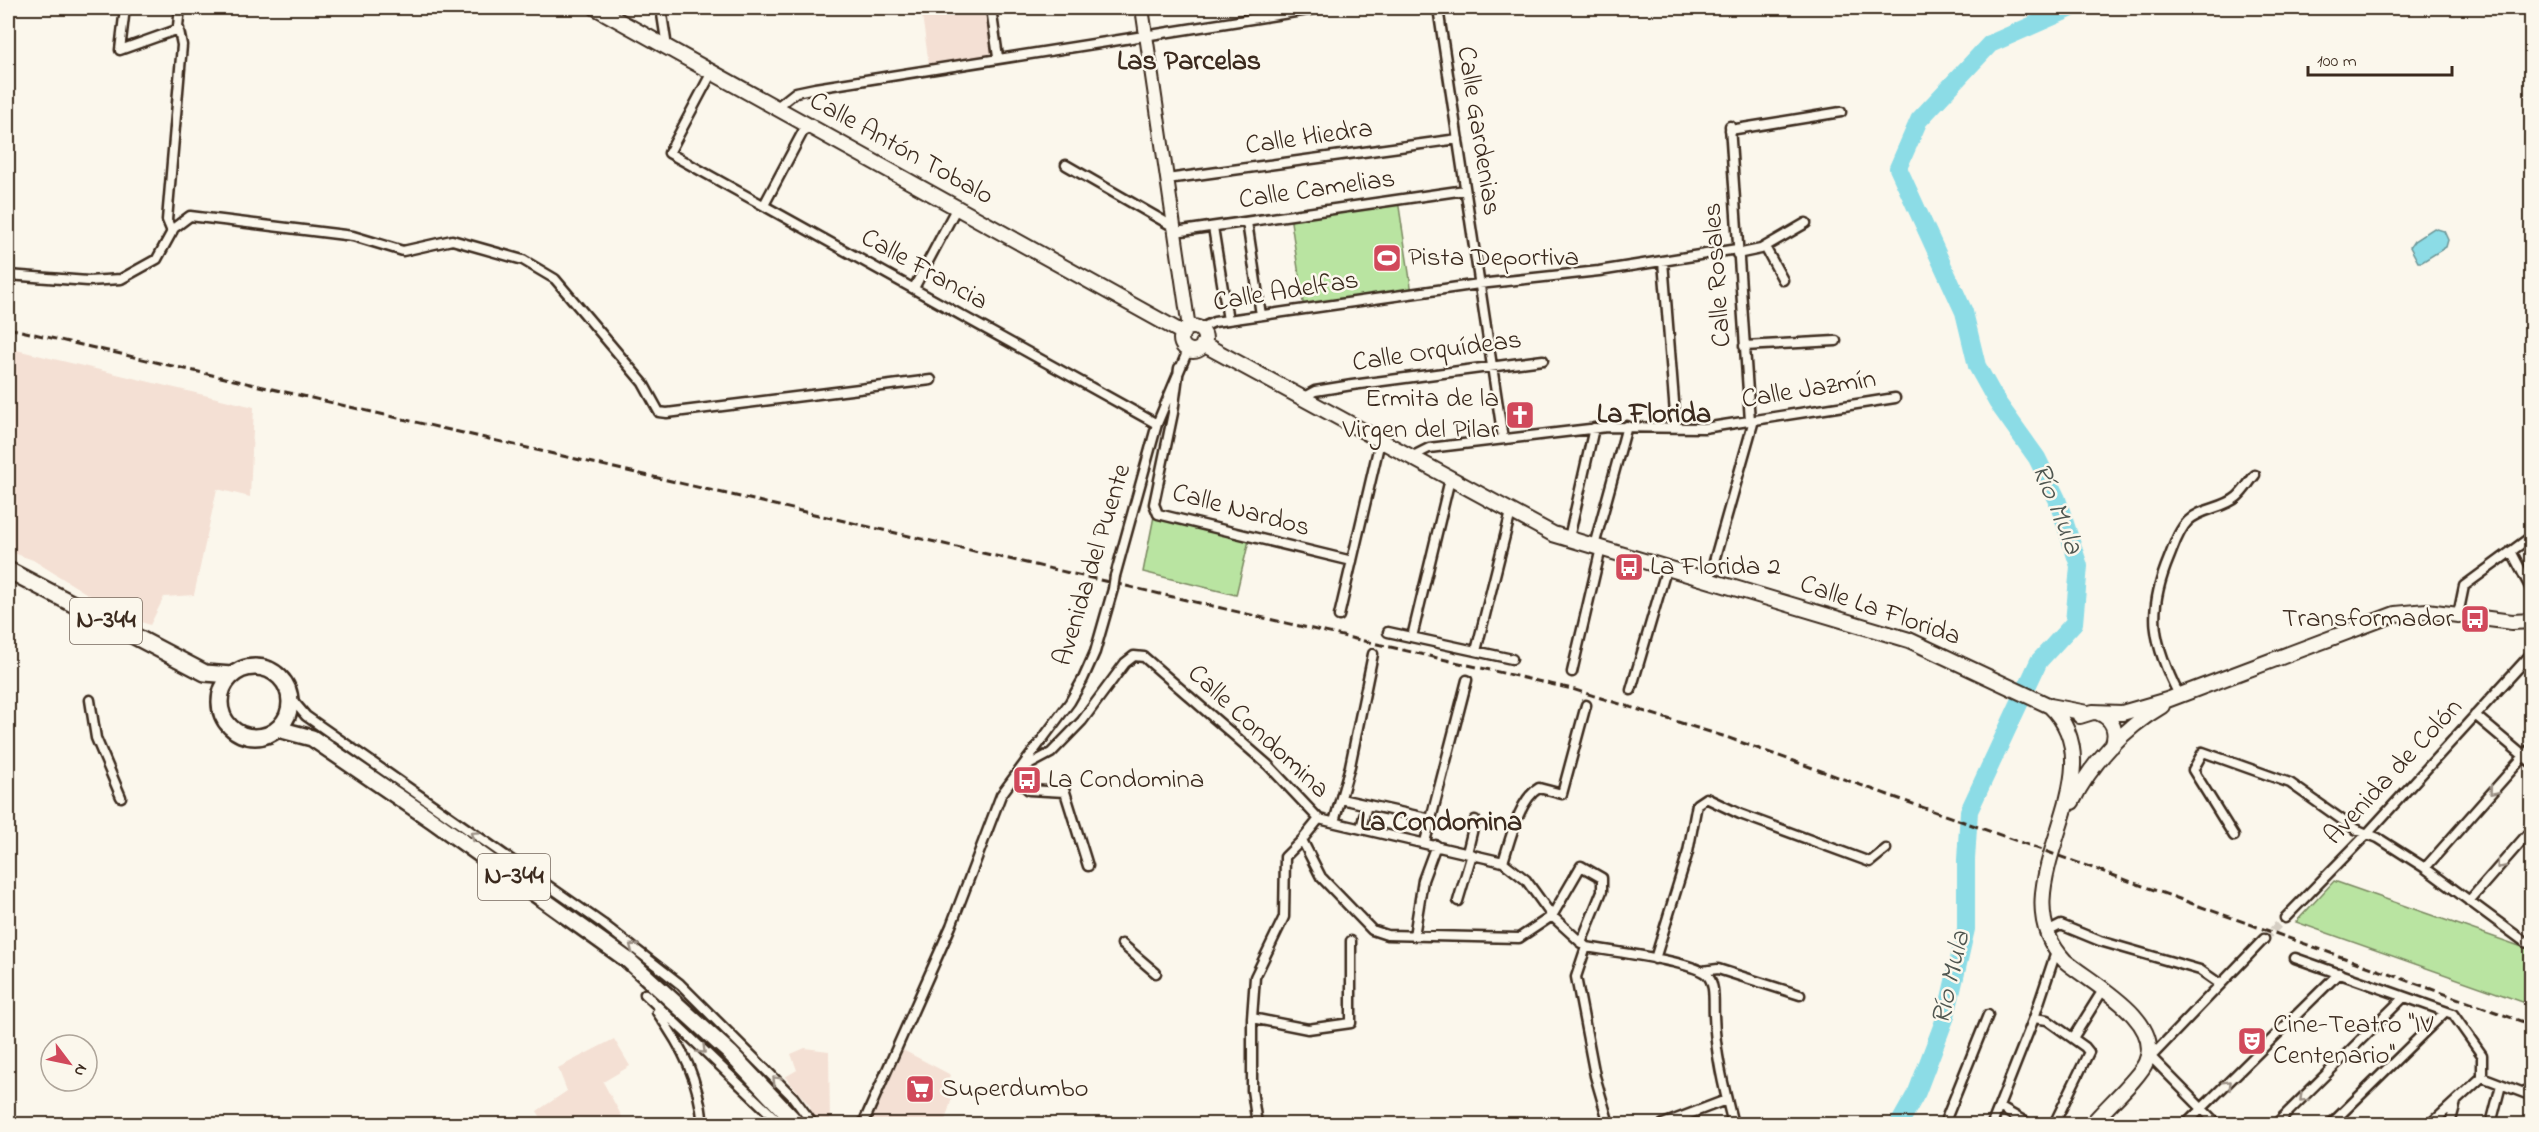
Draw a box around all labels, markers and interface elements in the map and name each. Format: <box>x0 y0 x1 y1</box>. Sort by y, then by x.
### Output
scale bar <box>2308 39 2452 77</box>
district label: Las Parcelas <box>1117 42 1261 83</box>
street label: Calle Gardenias <box>1445 44 1511 218</box>
text: 100 m <box>2317 49 2357 75</box>
street label: Calle Antón Tobalo <box>802 82 1000 216</box>
street label: Calle Hiedra <box>1243 110 1375 166</box>
street label: Calle Camelias <box>1236 160 1398 220</box>
street label: Calle Rosales <box>1693 201 1743 349</box>
street label: Calle Francia <box>853 219 995 321</box>
place label: Pista Deportiva <box>1408 239 1579 278</box>
sports icon: Pista Deportiva <box>1371 242 1403 274</box>
street label: Calle Adelfas <box>1211 261 1361 323</box>
street label: Calle Orquídeas <box>1350 321 1524 383</box>
street label: Calle Jazmín <box>1739 360 1879 420</box>
place label: Ermita de la Virgen del Pilar <box>1342 380 1500 450</box>
district label: La Florida <box>1597 395 1711 436</box>
church icon: Ermita de la Virgen del Pilar <box>1504 399 1536 431</box>
water label: Río Mula <box>2019 457 2093 561</box>
street label: Avenida del Puente <box>1044 458 1142 671</box>
street label: Calle Nardos <box>1168 474 1314 548</box>
place label: La Florida 2 <box>1650 548 1781 587</box>
bus stop icon: La Florida 2 <box>1613 551 1645 583</box>
street label: Calle La Florida <box>1794 565 1966 657</box>
road number: N-344 <box>70 598 142 644</box>
place label: Transformador <box>2282 600 2455 639</box>
bus stop icon: Transformador <box>2459 603 2491 635</box>
street label: Calle Condomina <box>1178 656 1338 808</box>
street label: Avenida de Colón <box>2315 690 2473 854</box>
place label: La Condomina <box>1048 761 1204 800</box>
bus stop icon: La Condomina <box>1011 764 1043 796</box>
one-way arrow <box>2489 784 2500 795</box>
district label: La Condomina <box>1360 803 1522 844</box>
one-way arrow <box>470 831 481 842</box>
road number: N-344 <box>478 854 550 900</box>
one-way arrow <box>2496 858 2507 869</box>
water label: Río Mula <box>1921 926 1983 1029</box>
one-way arrow <box>629 944 640 955</box>
place label: Cine-Teatro ''IV Centenario'' <box>2273 1006 2434 1076</box>
theatre icon: Cine-Teatro ''IV Centenario'' <box>2236 1025 2268 1057</box>
north arrow <box>39 1033 99 1093</box>
one-way arrow <box>695 1043 705 1054</box>
text: N <box>67 1059 93 1081</box>
place label: Superdumbo <box>941 1070 1089 1109</box>
supermarket icon: Superdumbo <box>904 1073 936 1105</box>
one-way arrow <box>772 1076 783 1087</box>
one-way arrow <box>2220 1080 2231 1091</box>
one-way arrow <box>2299 1090 2310 1101</box>

